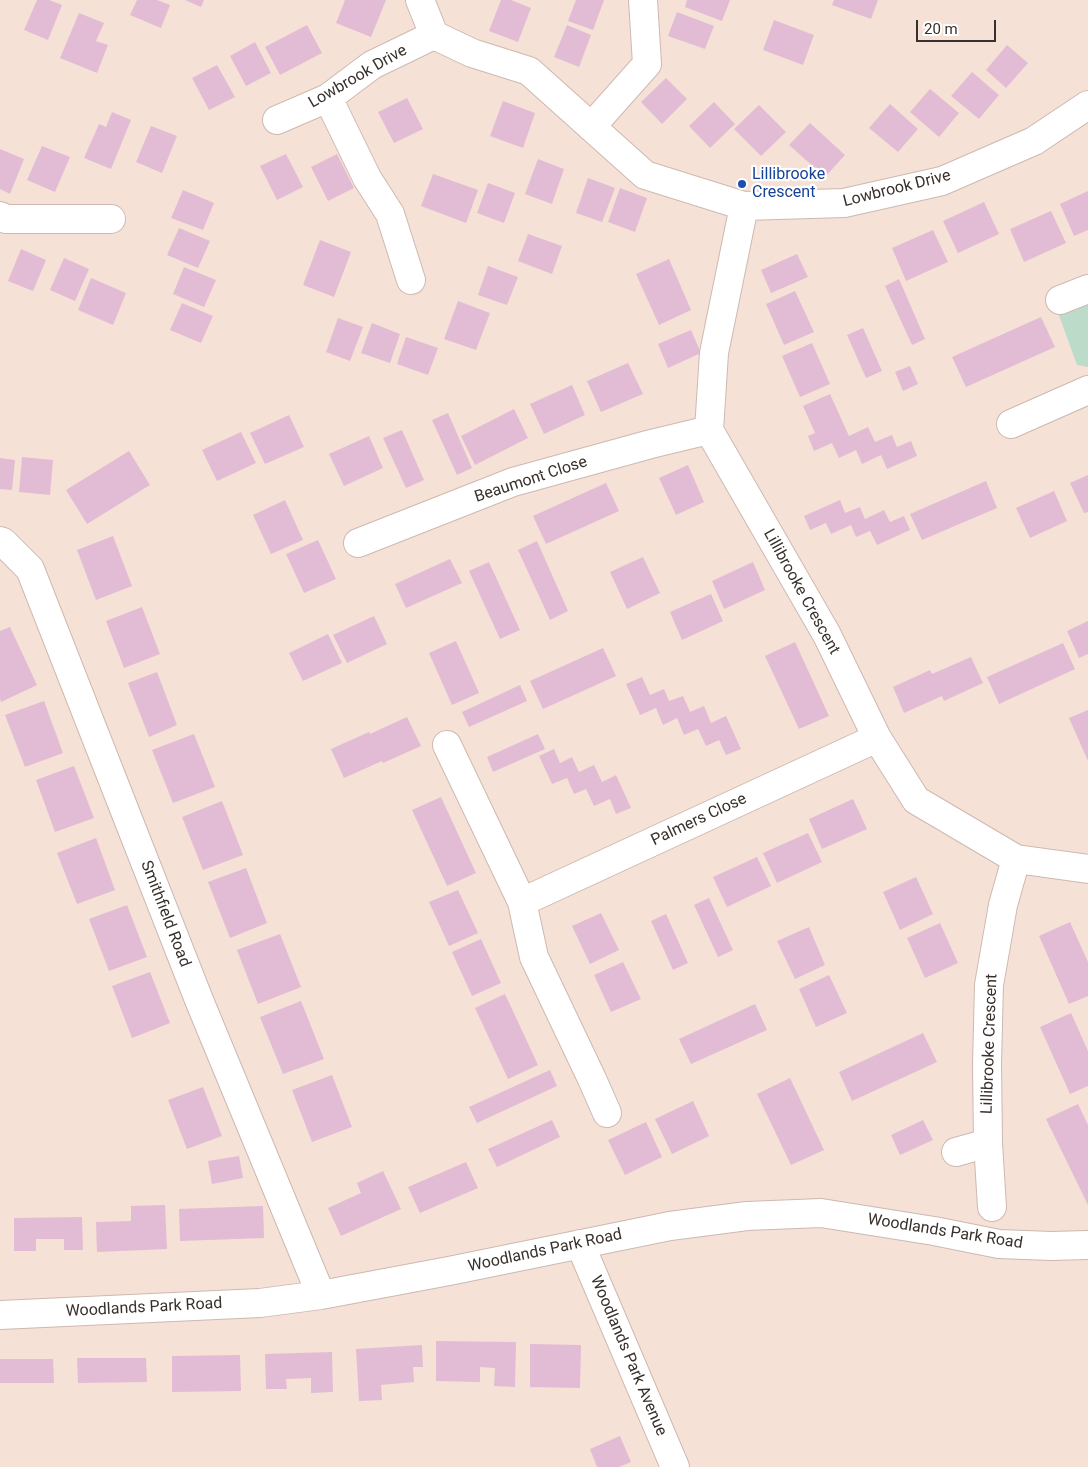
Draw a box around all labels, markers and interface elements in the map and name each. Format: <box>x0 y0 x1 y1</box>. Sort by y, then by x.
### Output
scale bar <box>918 10 998 42</box>
text: 20 m <box>924 20 958 38</box>
street label: Lowbrook Drive <box>305 41 411 113</box>
place label: Lillibrooke Crescent <box>752 165 825 203</box>
street label: Lowbrook Drive <box>841 166 953 212</box>
marker: Lillibrooke Crescent <box>736 178 748 190</box>
street label: Beaumont Close <box>472 453 590 507</box>
street label: Lillibrooke Crescent <box>759 526 843 658</box>
street label: Palmers Close <box>648 790 750 850</box>
street label: Smithfield Road <box>136 858 194 970</box>
street label: Lillibrooke Crescent <box>978 973 1002 1115</box>
street label: Woodlands Park Road <box>866 1210 1024 1254</box>
street label: Woodlands Park Road <box>466 1225 624 1277</box>
street label: Woodlands Park Avenue <box>585 1273 671 1439</box>
street label: Woodlands Park Road <box>65 1294 223 1322</box>

